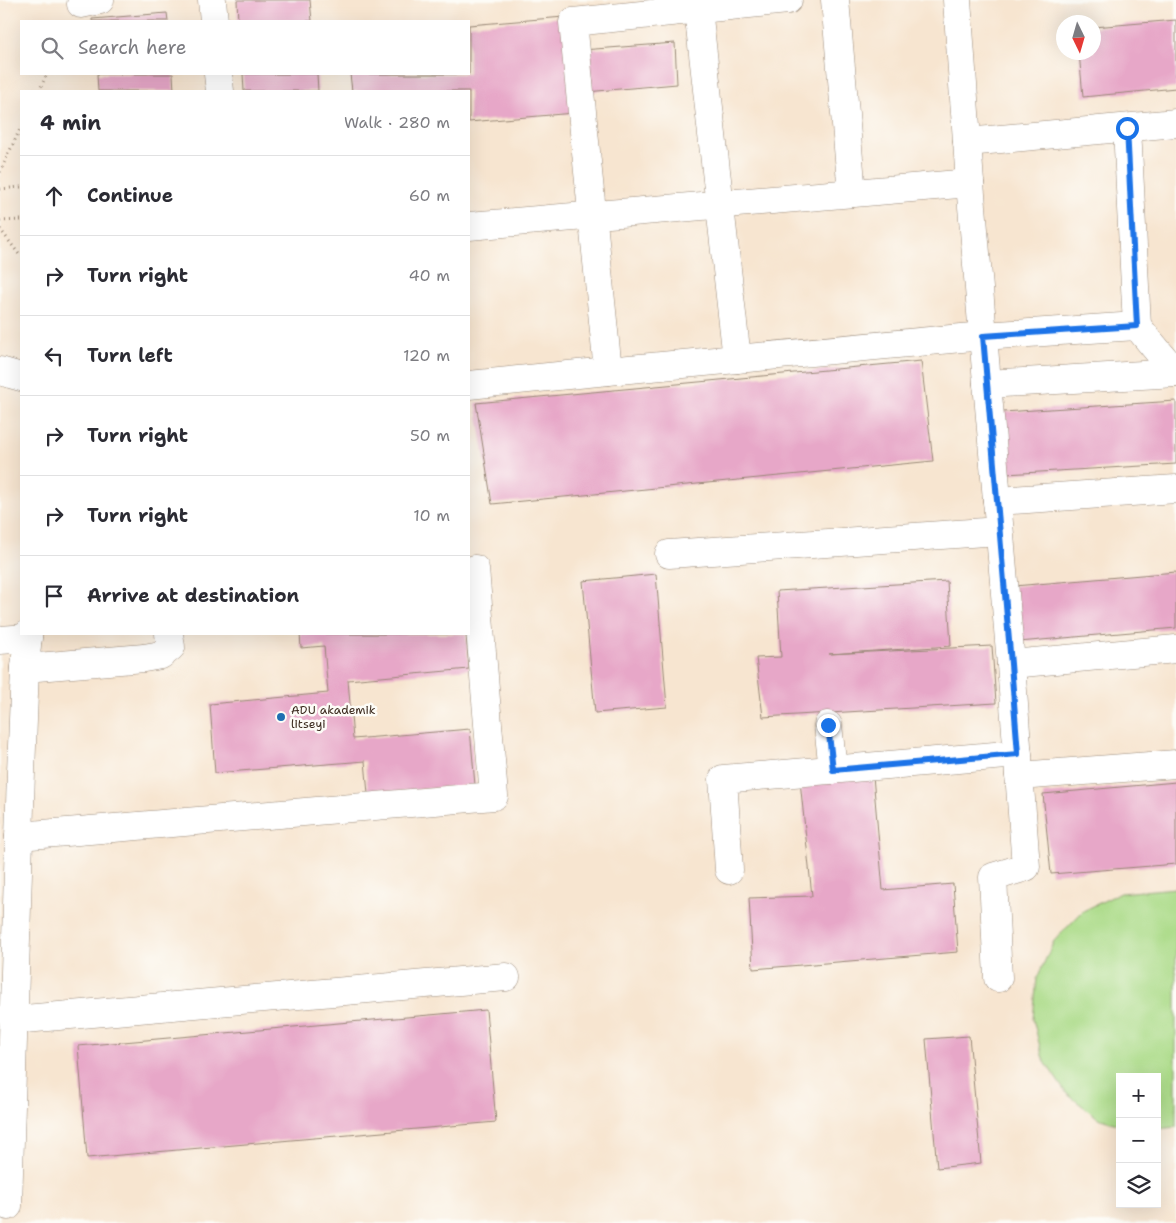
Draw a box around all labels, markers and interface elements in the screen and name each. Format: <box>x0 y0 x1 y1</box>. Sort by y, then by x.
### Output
north arrow <box>1056 15 1101 60</box>
search box <box>20 20 470 75</box>
icon: search <box>38 34 66 62</box>
text: Search here <box>78 35 187 60</box>
text: 4 min <box>40 109 101 137</box>
text: Walk · 280 m <box>344 112 450 133</box>
route start <box>1116 117 1139 140</box>
icon: ahead <box>40 182 68 210</box>
text: Continue <box>87 183 173 208</box>
text: 60 m <box>409 185 450 206</box>
icon: right <box>40 262 68 290</box>
text: Turn right <box>87 263 188 288</box>
text: 40 m <box>408 265 450 286</box>
icon: left <box>40 342 68 370</box>
text: Turn left <box>87 343 173 368</box>
text: 120 m <box>403 345 450 366</box>
icon: right <box>40 422 68 450</box>
text: Turn right <box>87 423 188 448</box>
text: 50 m <box>410 425 450 446</box>
icon: right <box>40 502 68 530</box>
text: Turn right <box>87 503 188 528</box>
text: 10 m <box>413 505 450 526</box>
icon: arrive <box>40 582 68 610</box>
text: Arrive at destination <box>87 583 299 608</box>
place label: ADU akademik litseyi <box>291 702 376 732</box>
marker: ADU akademik litseyi <box>275 711 287 723</box>
route end <box>817 714 840 737</box>
map controls <box>1116 1073 1161 1208</box>
button: + <box>1116 1073 1161 1118</box>
button: − <box>1116 1118 1161 1163</box>
button: layers <box>1116 1163 1161 1208</box>

